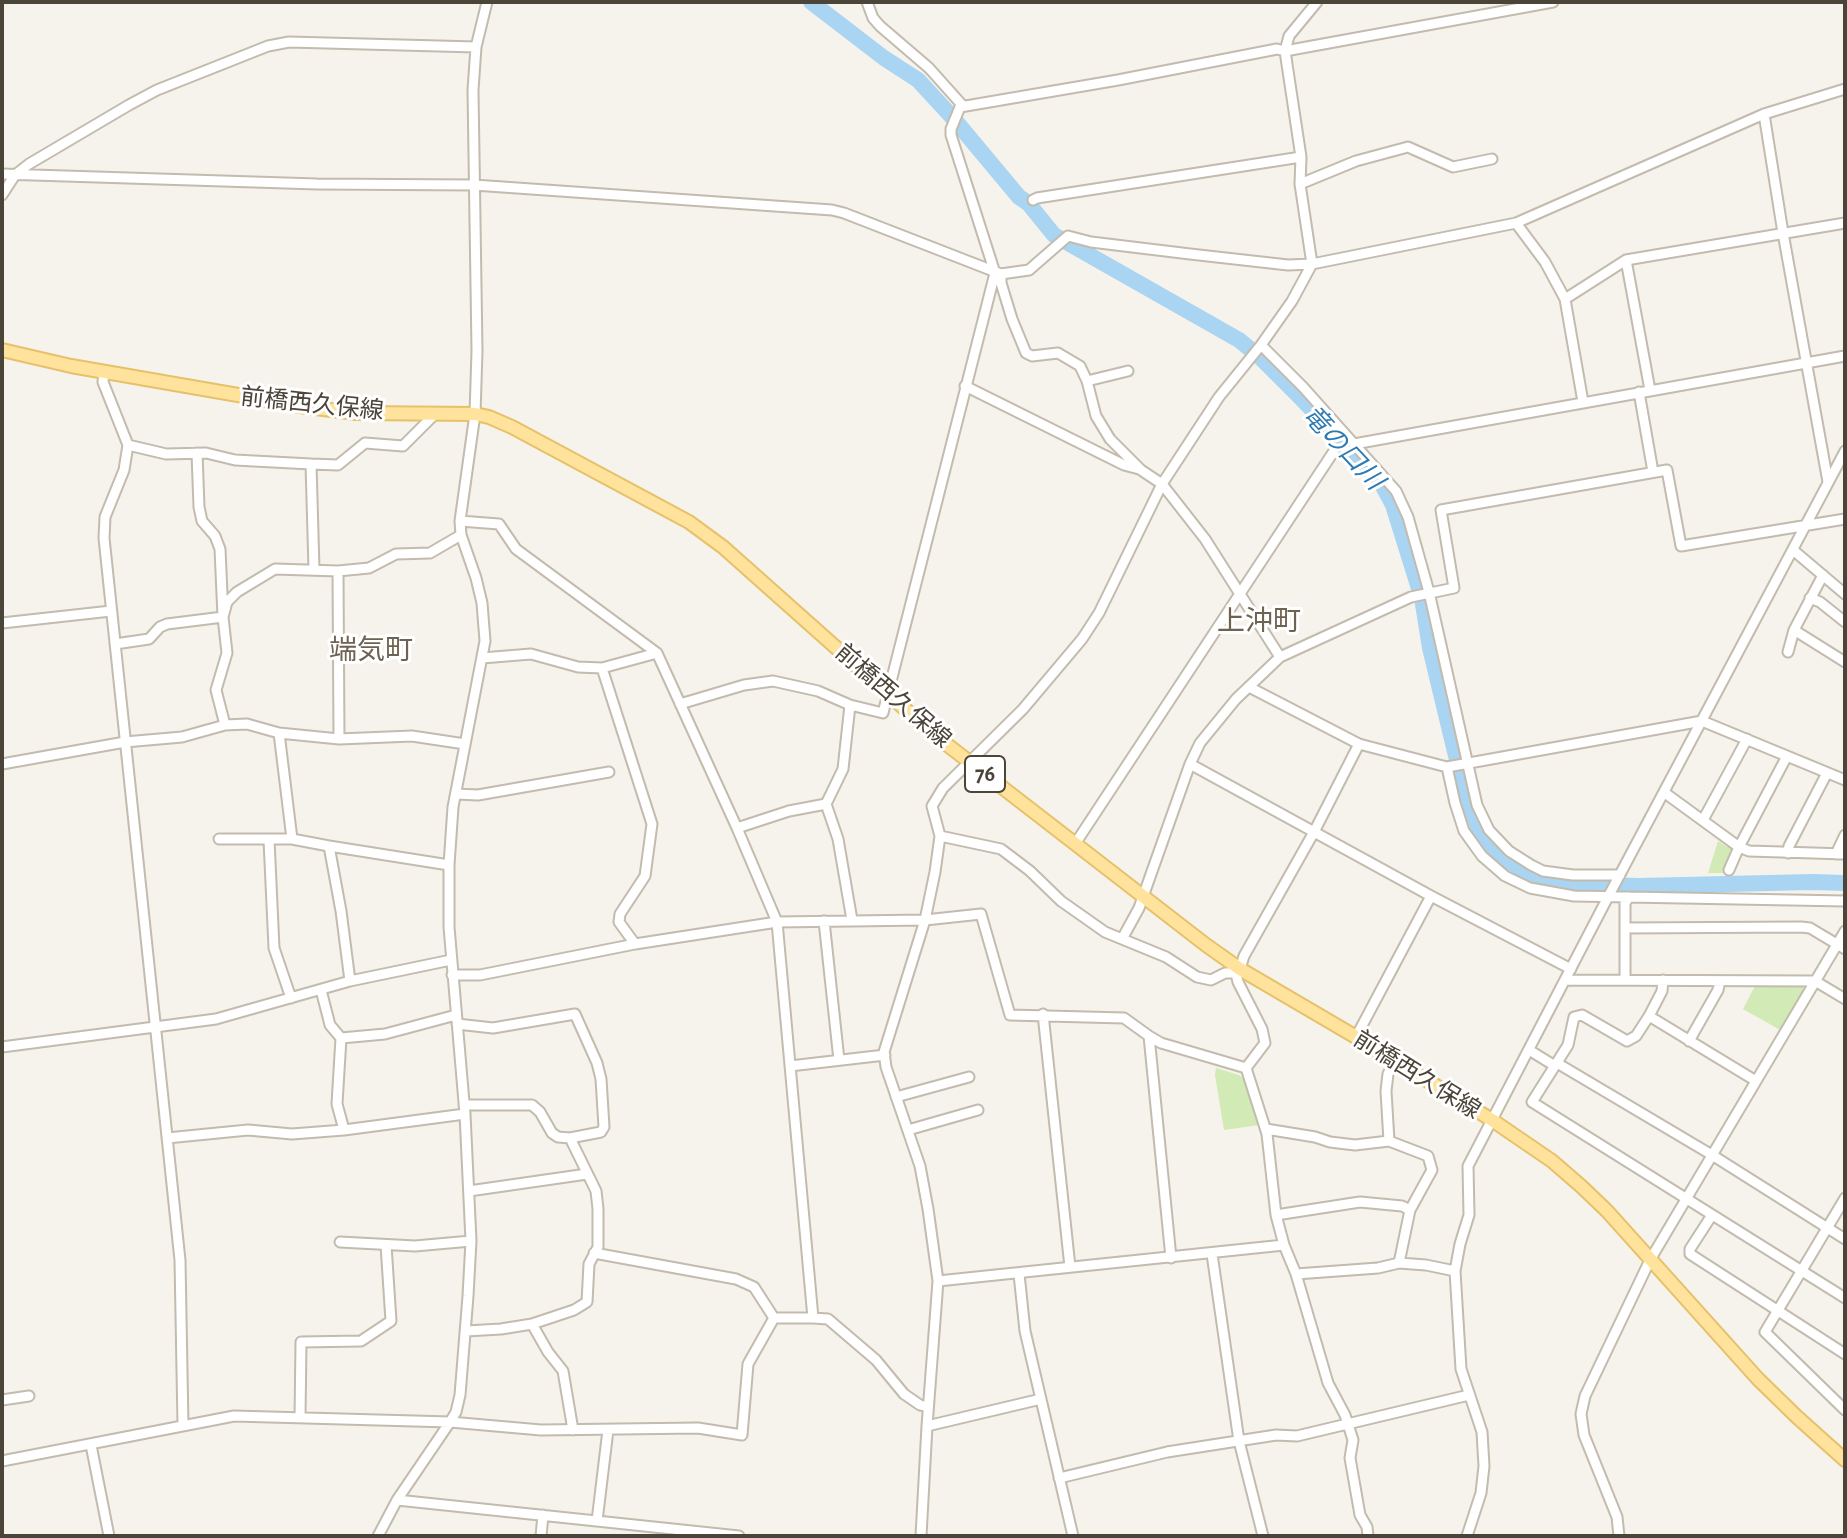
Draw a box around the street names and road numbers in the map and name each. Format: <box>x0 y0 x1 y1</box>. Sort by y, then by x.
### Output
street label: 前橋西久保線 <box>239 382 385 426</box>
street label: 前橋西久保線 <box>829 638 957 754</box>
road number: 76 <box>965 756 1005 792</box>
street label: 前橋西久保線 <box>1348 1025 1486 1125</box>

